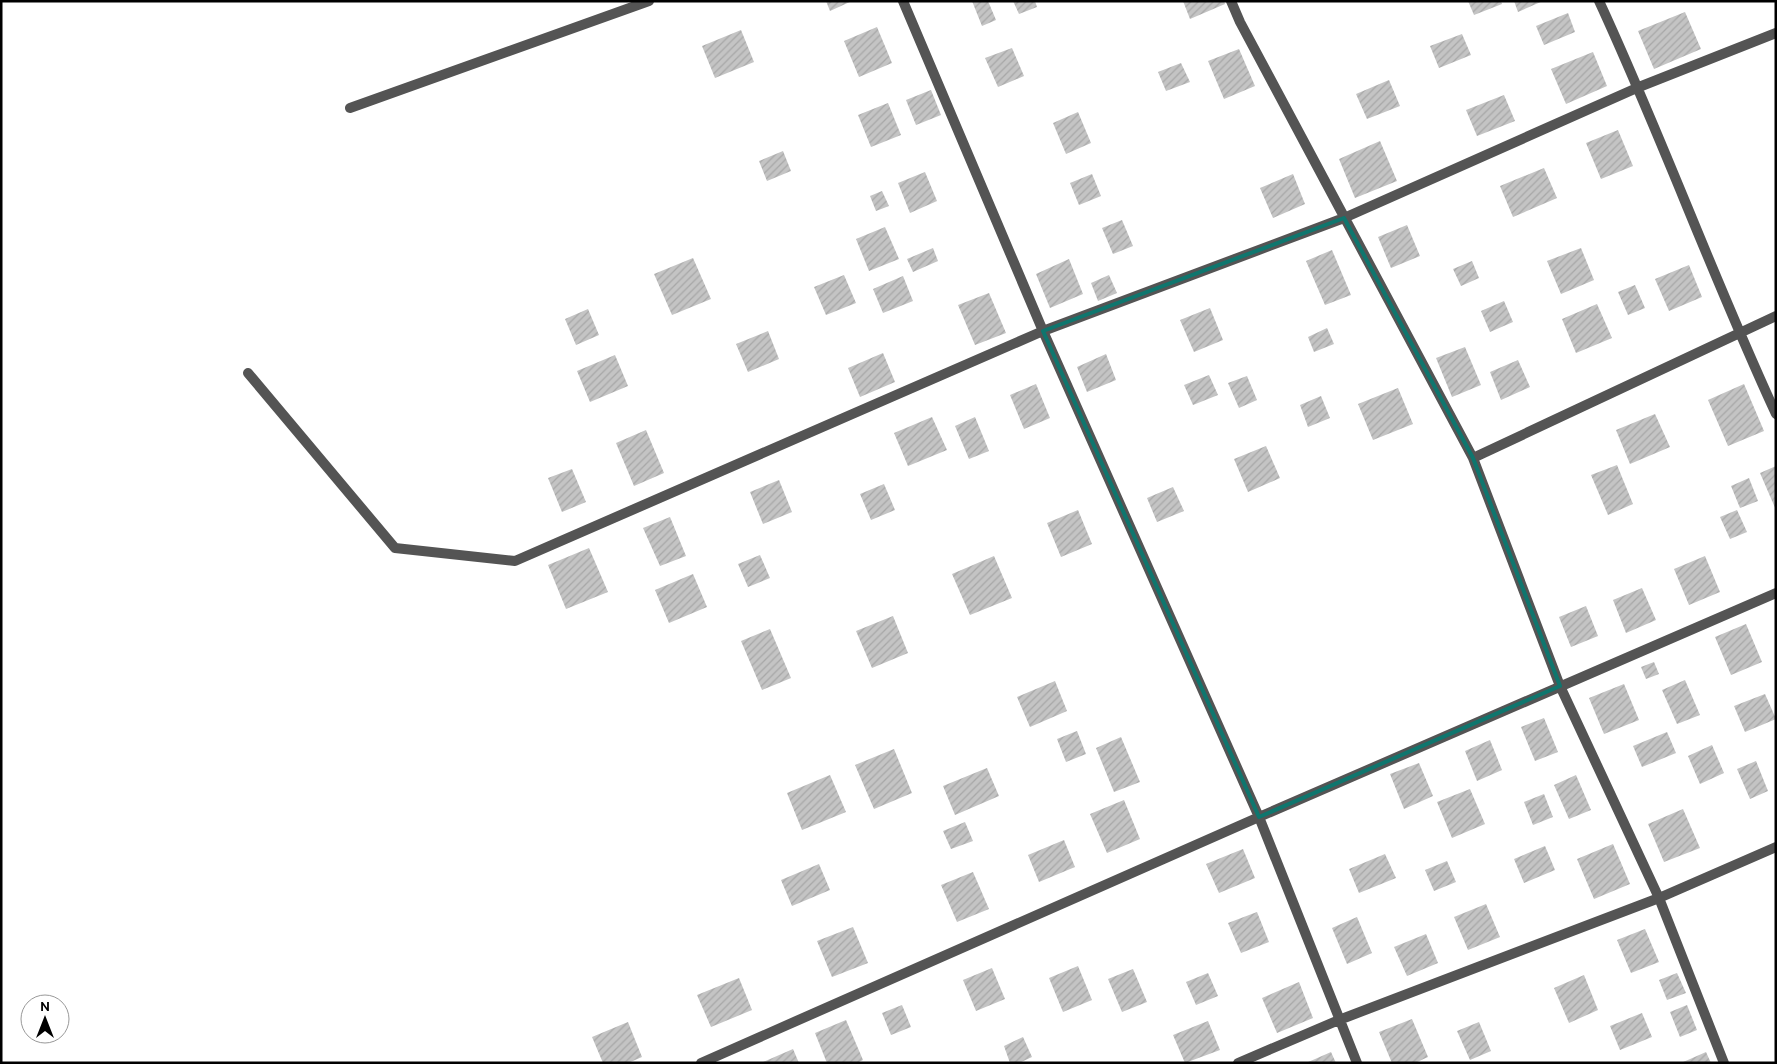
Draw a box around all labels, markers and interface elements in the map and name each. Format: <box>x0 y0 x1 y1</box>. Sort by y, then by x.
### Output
north arrow <box>20 994 70 1044</box>
text: N <box>40 999 50 1016</box>

